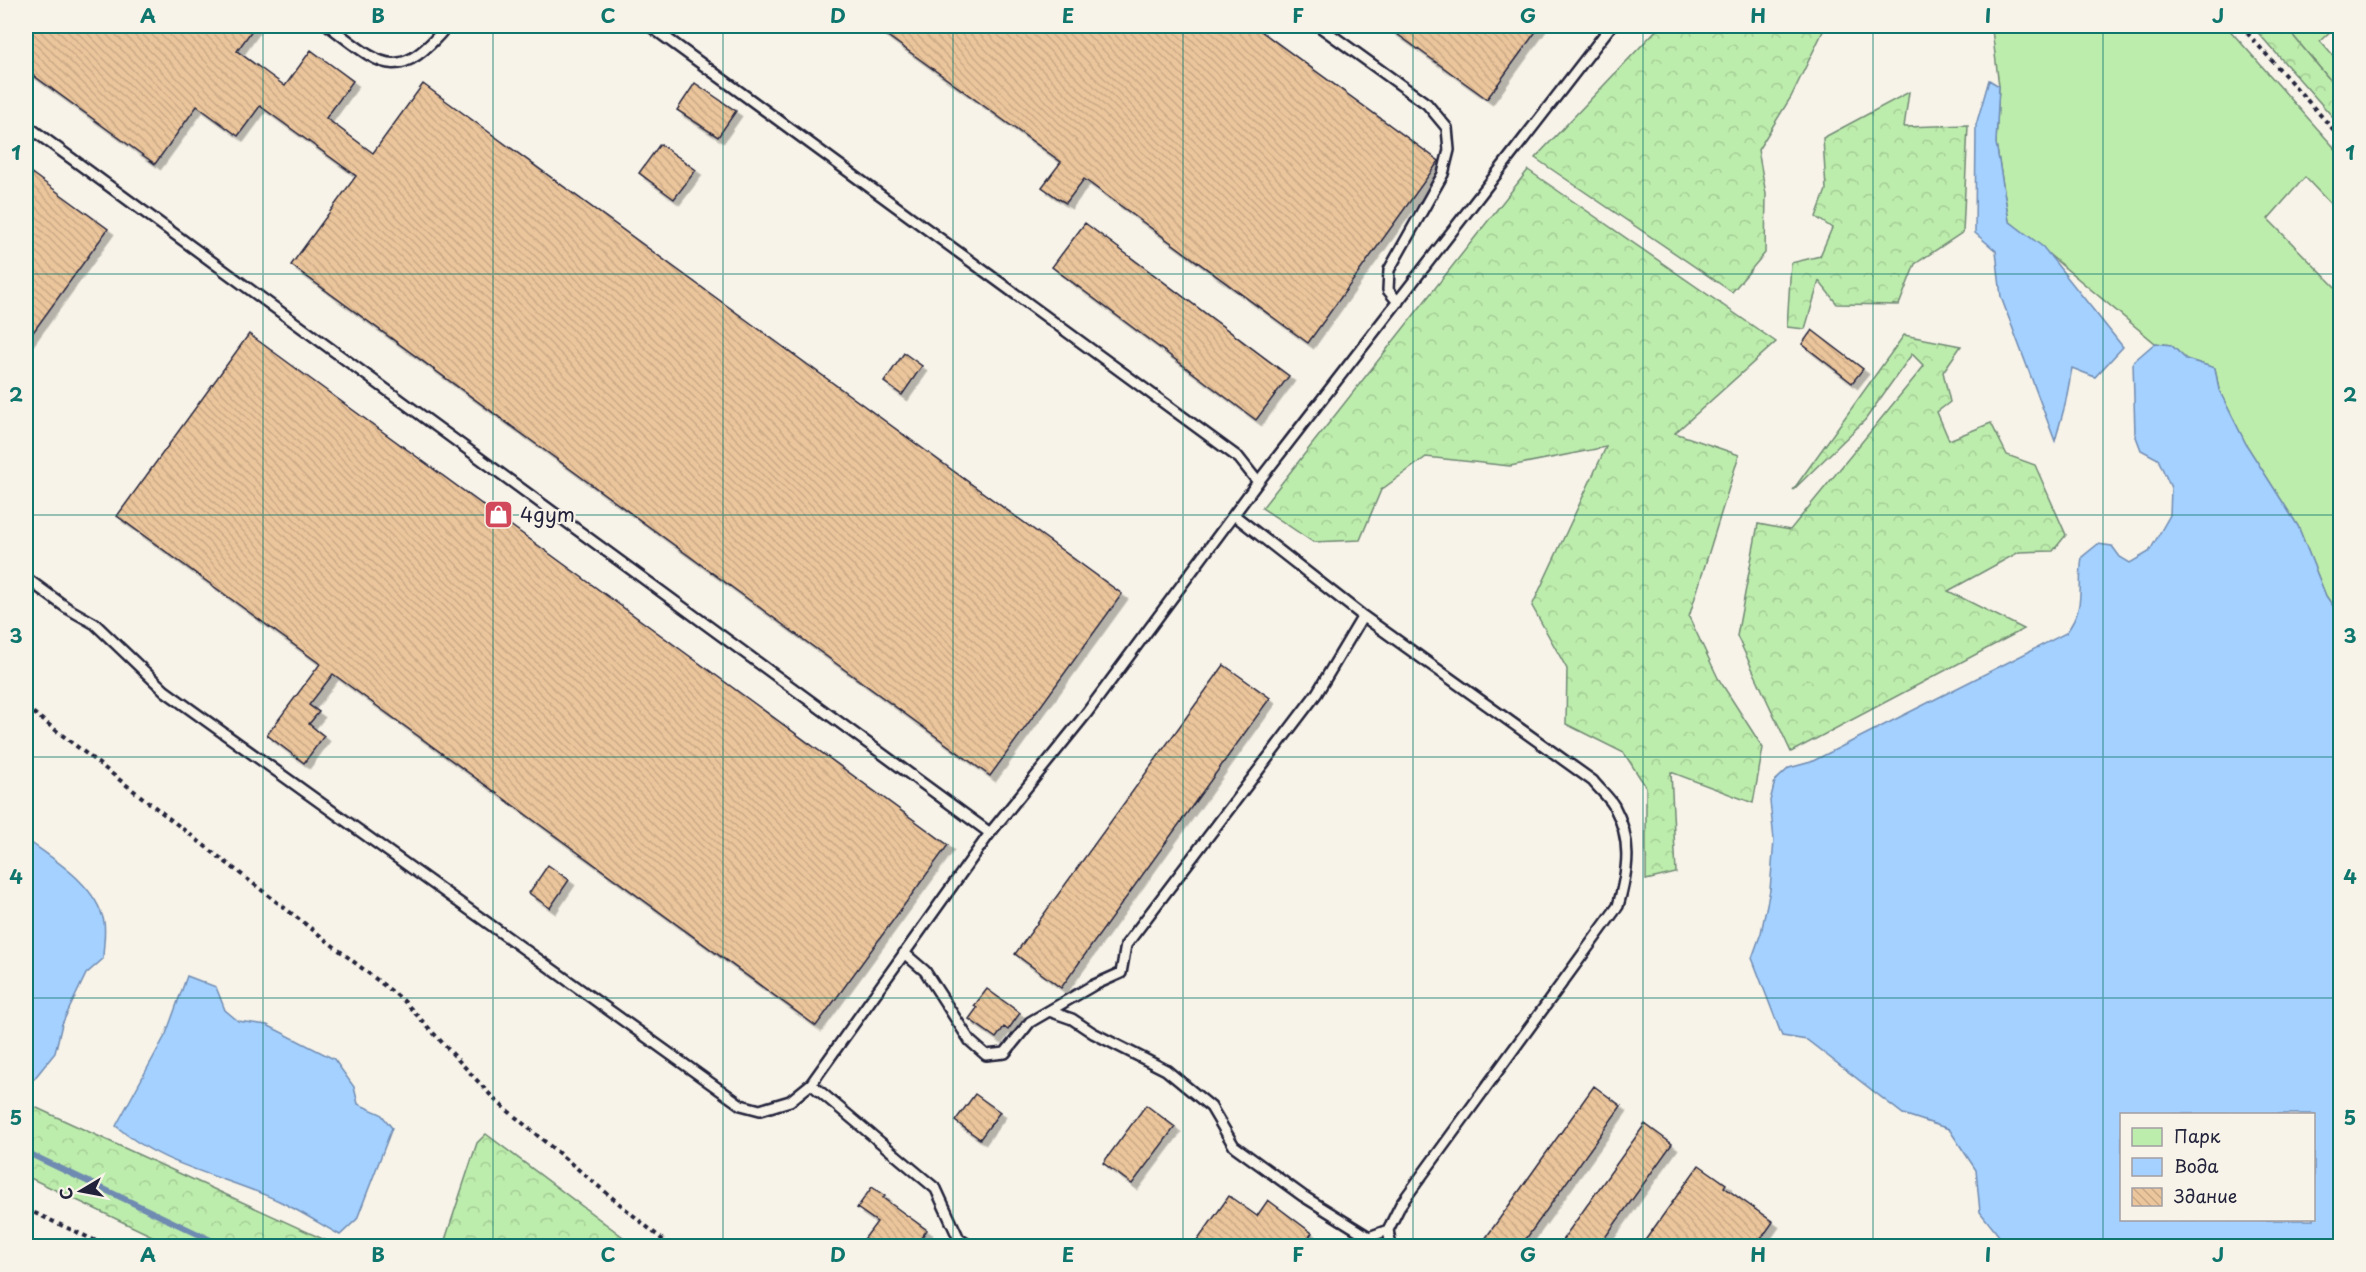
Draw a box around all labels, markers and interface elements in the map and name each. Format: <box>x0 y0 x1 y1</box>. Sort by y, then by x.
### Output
text: A <box>140 0 156 30</box>
text: B <box>371 0 385 30</box>
text: C <box>600 0 616 30</box>
text: D <box>830 0 846 30</box>
text: E <box>1062 0 1074 30</box>
text: F <box>1292 0 1304 30</box>
text: G <box>1520 0 1536 30</box>
text: H <box>1750 0 1766 30</box>
text: I <box>1985 0 1991 30</box>
text: J <box>2212 0 2224 30</box>
text: 1 <box>11 137 21 167</box>
text: 1 <box>2345 137 2355 167</box>
text: 2 <box>9 379 23 409</box>
text: 2 <box>2343 379 2357 409</box>
shop icon: 4gym <box>483 499 515 531</box>
place label: 4gym <box>520 499 575 529</box>
text: 3 <box>9 620 23 650</box>
text: 3 <box>2343 620 2357 650</box>
text: 4 <box>9 861 23 891</box>
text: 4 <box>2343 861 2357 891</box>
text: 5 <box>10 1102 22 1132</box>
text: 5 <box>2344 1102 2356 1132</box>
legend <box>2120 1113 2315 1221</box>
text: Парк <box>2174 1122 2221 1149</box>
text: Вода <box>2174 1152 2219 1179</box>
north arrow <box>51 1161 111 1221</box>
text: Здание <box>2174 1182 2237 1209</box>
text: С <box>52 1186 78 1202</box>
text: A <box>140 1239 156 1269</box>
text: B <box>371 1239 385 1269</box>
text: C <box>600 1239 616 1269</box>
text: D <box>830 1239 846 1269</box>
text: E <box>1062 1239 1074 1269</box>
text: F <box>1292 1239 1304 1269</box>
text: G <box>1520 1239 1536 1269</box>
text: H <box>1750 1239 1766 1269</box>
text: I <box>1985 1239 1991 1269</box>
text: J <box>2212 1239 2224 1269</box>

